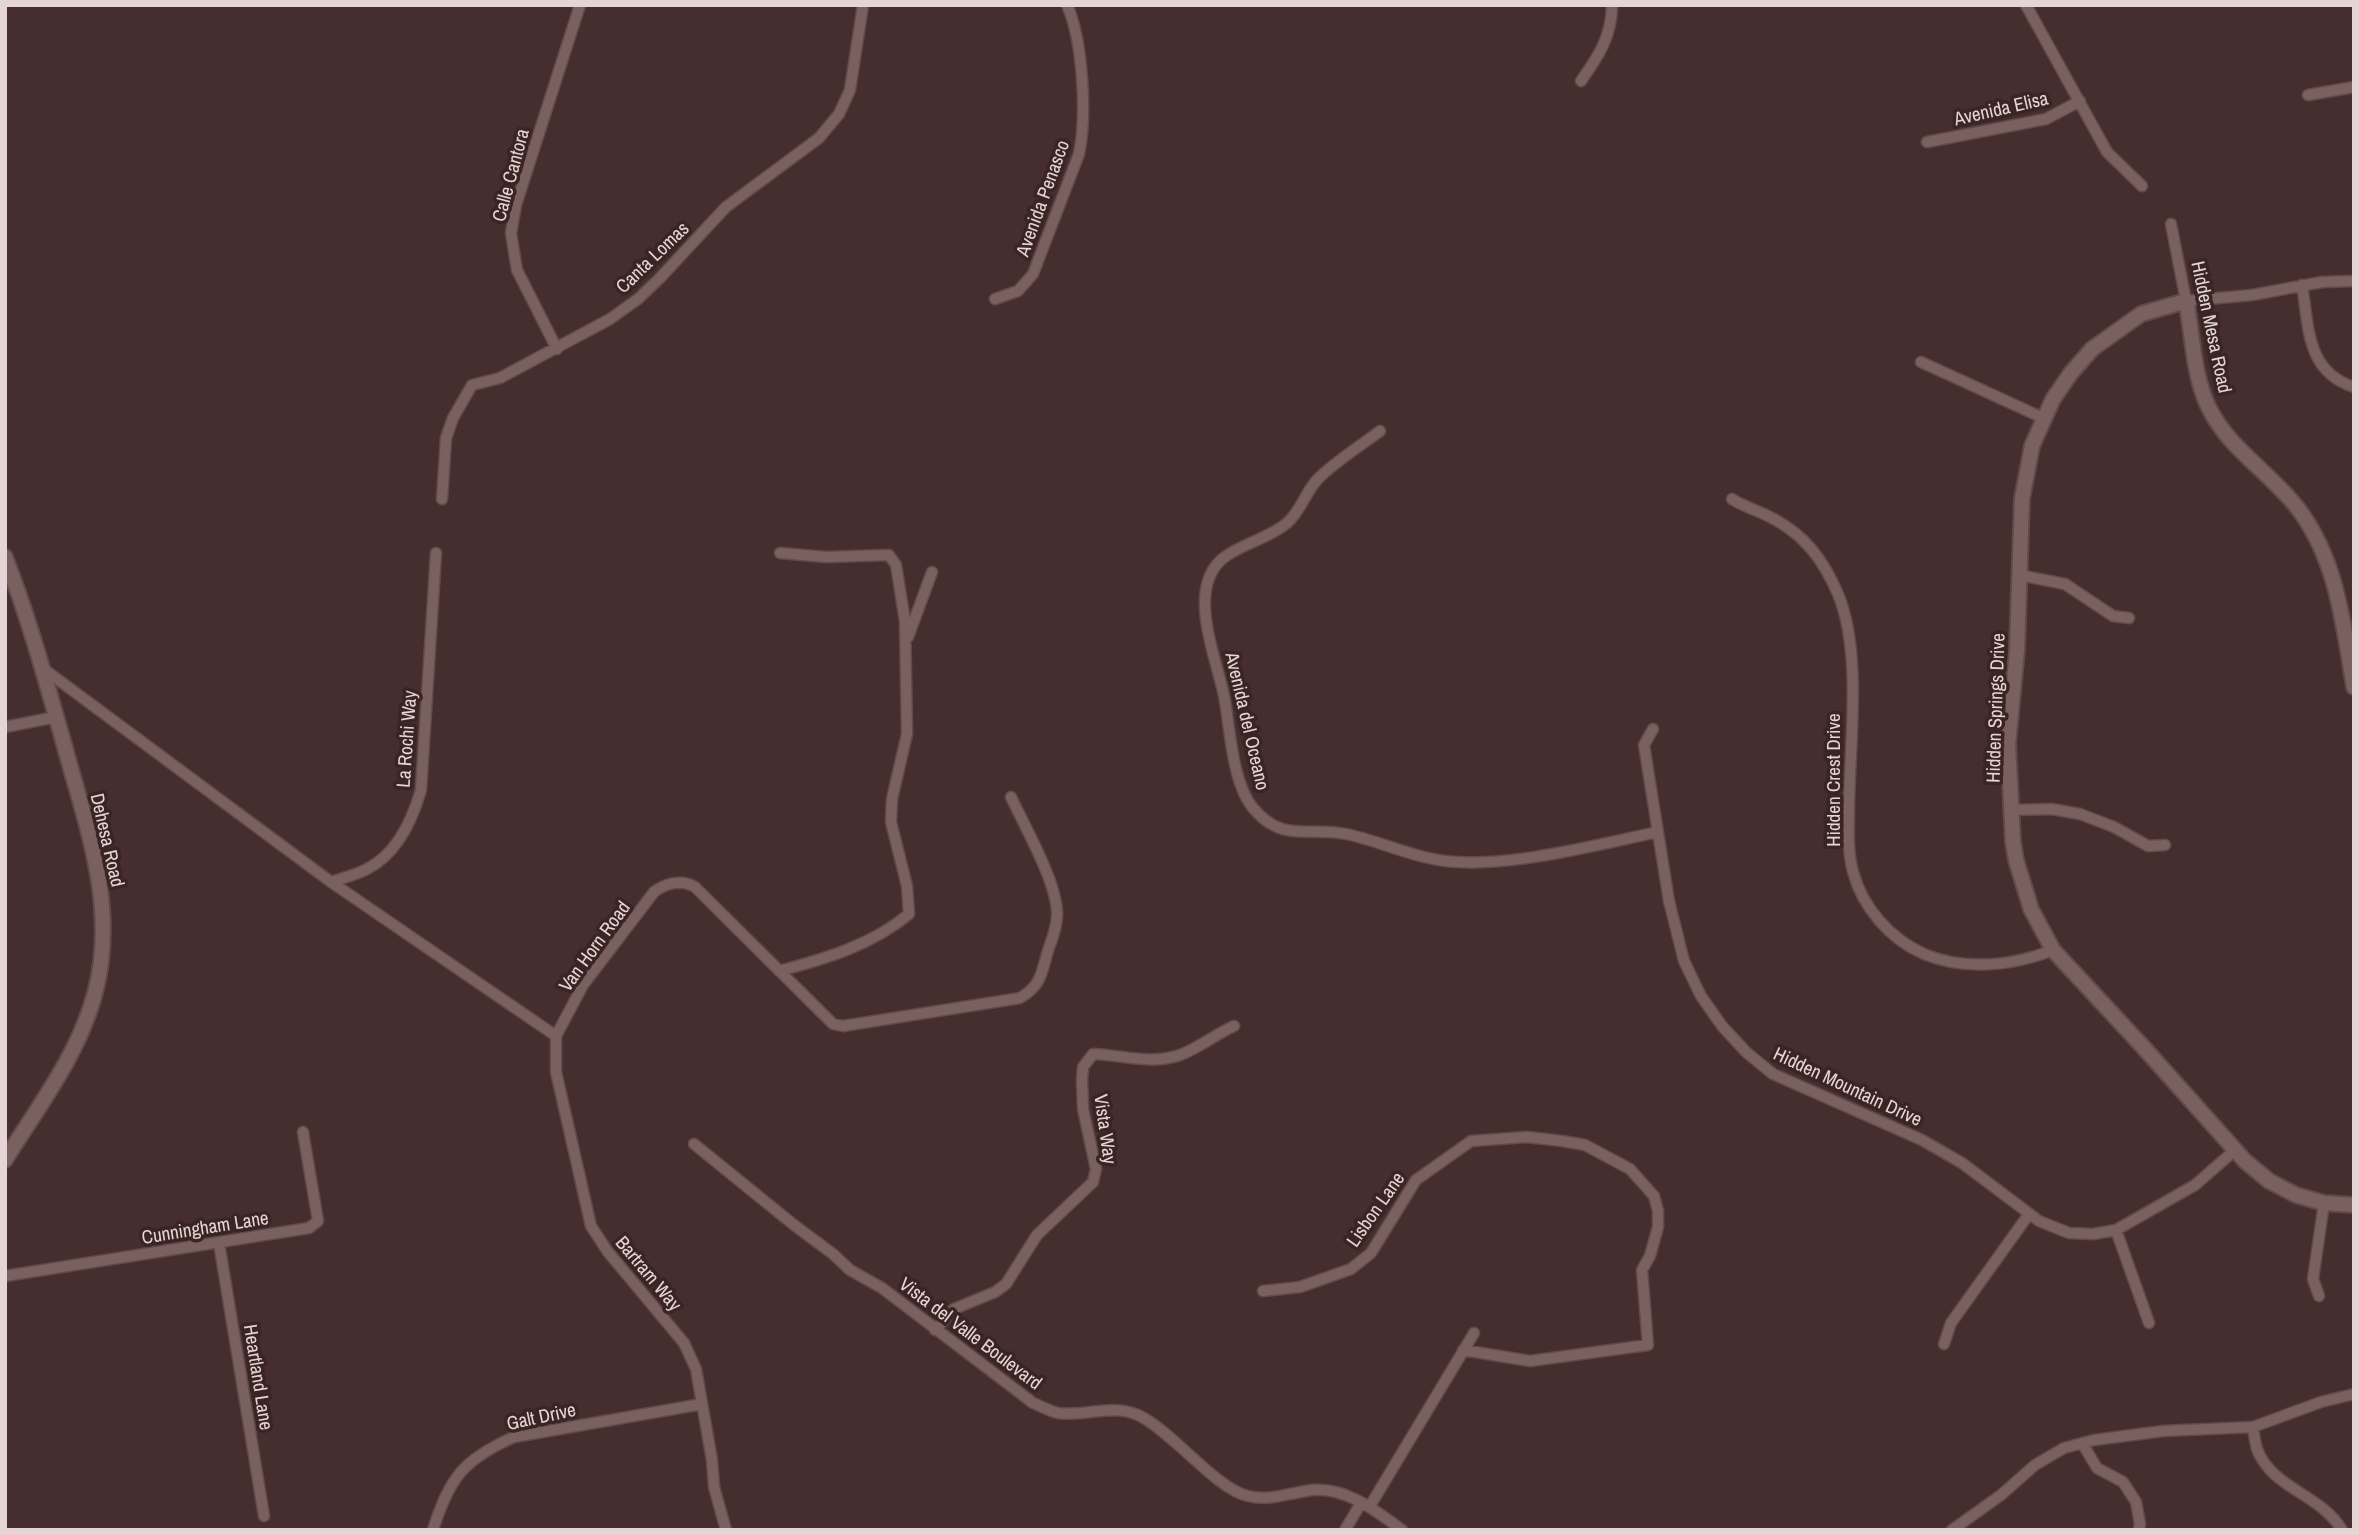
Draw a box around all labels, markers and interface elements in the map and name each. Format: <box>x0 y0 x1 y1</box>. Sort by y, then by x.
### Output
street label: Avenida Elisa <box>1950 84 2051 132</box>
street label: Calle Cantora <box>485 125 535 224</box>
street label: Avenida Penasco <box>1009 136 1075 261</box>
street label: Canta Lomas <box>610 215 695 299</box>
street label: Hidden Mesa Road <box>2185 259 2239 395</box>
street label: Hidden Springs Drive <box>1979 633 2011 783</box>
street label: Avenida del Oceano <box>1219 648 1277 793</box>
street label: La Rochi Way <box>390 689 422 788</box>
street label: Hidden Crest Drive <box>1820 713 1846 847</box>
street label: Dehesa Road <box>85 791 131 889</box>
street label: Van Horn Road <box>552 895 636 997</box>
street label: Hidden Mountain Drive <box>1770 1040 1926 1132</box>
street label: Vista Way <box>1088 1092 1124 1166</box>
street label: Lisbon Lane <box>1340 1166 1410 1252</box>
street label: Cunningham Lane <box>140 1204 270 1250</box>
street label: Bartram Way <box>610 1230 688 1316</box>
street label: Vista del Valle Boulevard <box>894 1271 1048 1395</box>
street label: Heartland Lane <box>238 1322 280 1432</box>
street label: Galt Drive <box>504 1396 578 1436</box>

